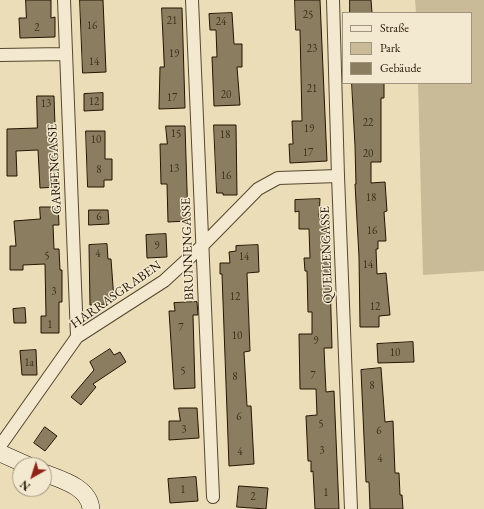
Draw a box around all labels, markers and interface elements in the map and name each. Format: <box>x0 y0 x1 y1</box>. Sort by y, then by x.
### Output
house number: 25 <box>303 8 313 22</box>
legend <box>342 12 472 84</box>
house number: 21 <box>167 14 177 28</box>
house number: 24 <box>216 15 226 29</box>
house number: 16 <box>87 19 97 33</box>
text: Straße <box>380 20 409 36</box>
house number: 2 <box>34 21 40 35</box>
text: Park <box>380 40 400 56</box>
house number: 23 <box>307 42 317 56</box>
house number: 19 <box>169 47 179 61</box>
house number: 14 <box>89 55 99 69</box>
text: Gebäude <box>380 60 421 76</box>
house number: 21 <box>307 82 317 96</box>
house number: 20 <box>221 88 231 102</box>
house number: 17 <box>167 91 177 105</box>
house number: 12 <box>89 95 99 109</box>
house number: 13 <box>41 97 51 111</box>
house number: 22 <box>363 116 373 130</box>
house number: 19 <box>304 122 314 136</box>
street label: GARTENGASSE <box>45 123 65 215</box>
house number: 15 <box>171 127 181 141</box>
house number: 18 <box>220 128 230 142</box>
house number: 10 <box>91 133 101 147</box>
house number: 17 <box>303 146 313 160</box>
house number: 20 <box>363 147 373 161</box>
house number: 13 <box>169 162 179 176</box>
house number: 8 <box>96 163 102 177</box>
house number: 16 <box>221 169 231 183</box>
house number: 18 <box>366 191 376 205</box>
street label: BRUNNENGASSE <box>178 197 198 301</box>
street label: QUELLENGASSE <box>318 206 336 304</box>
house number: 6 <box>96 210 102 224</box>
house number: 16 <box>367 224 377 238</box>
house number: 9 <box>154 239 160 253</box>
house number: 4 <box>95 247 101 261</box>
house number: 5 <box>44 249 50 263</box>
house number: 14 <box>239 250 249 264</box>
street label: HARRASGRABEN <box>68 258 164 332</box>
house number: 14 <box>363 258 373 272</box>
house number: 3 <box>51 285 57 299</box>
house number: 12 <box>230 290 240 304</box>
house number: 12 <box>370 300 380 314</box>
house number: 1 <box>47 318 53 332</box>
house number: 7 <box>178 321 184 335</box>
house number: 10 <box>232 329 242 343</box>
house number: 9 <box>313 334 319 348</box>
house number: 10 <box>390 346 400 360</box>
house number: 1a <box>24 356 34 370</box>
house number: 5 <box>180 364 186 378</box>
house number: 7 <box>310 369 316 383</box>
house number: 8 <box>232 370 238 384</box>
house number: 8 <box>369 379 375 393</box>
house number: 6 <box>236 410 242 424</box>
house number: 5 <box>318 417 324 431</box>
house number: 3 <box>181 423 187 437</box>
house number: 6 <box>376 424 382 438</box>
house number: 3 <box>319 444 325 458</box>
house number: 4 <box>237 445 243 459</box>
house number: 4 <box>377 452 383 466</box>
north arrow <box>12 457 52 497</box>
text: N <box>17 477 33 494</box>
house number: 1 <box>180 483 186 497</box>
house number: 1 <box>323 486 329 500</box>
house number: 2 <box>250 490 256 504</box>

